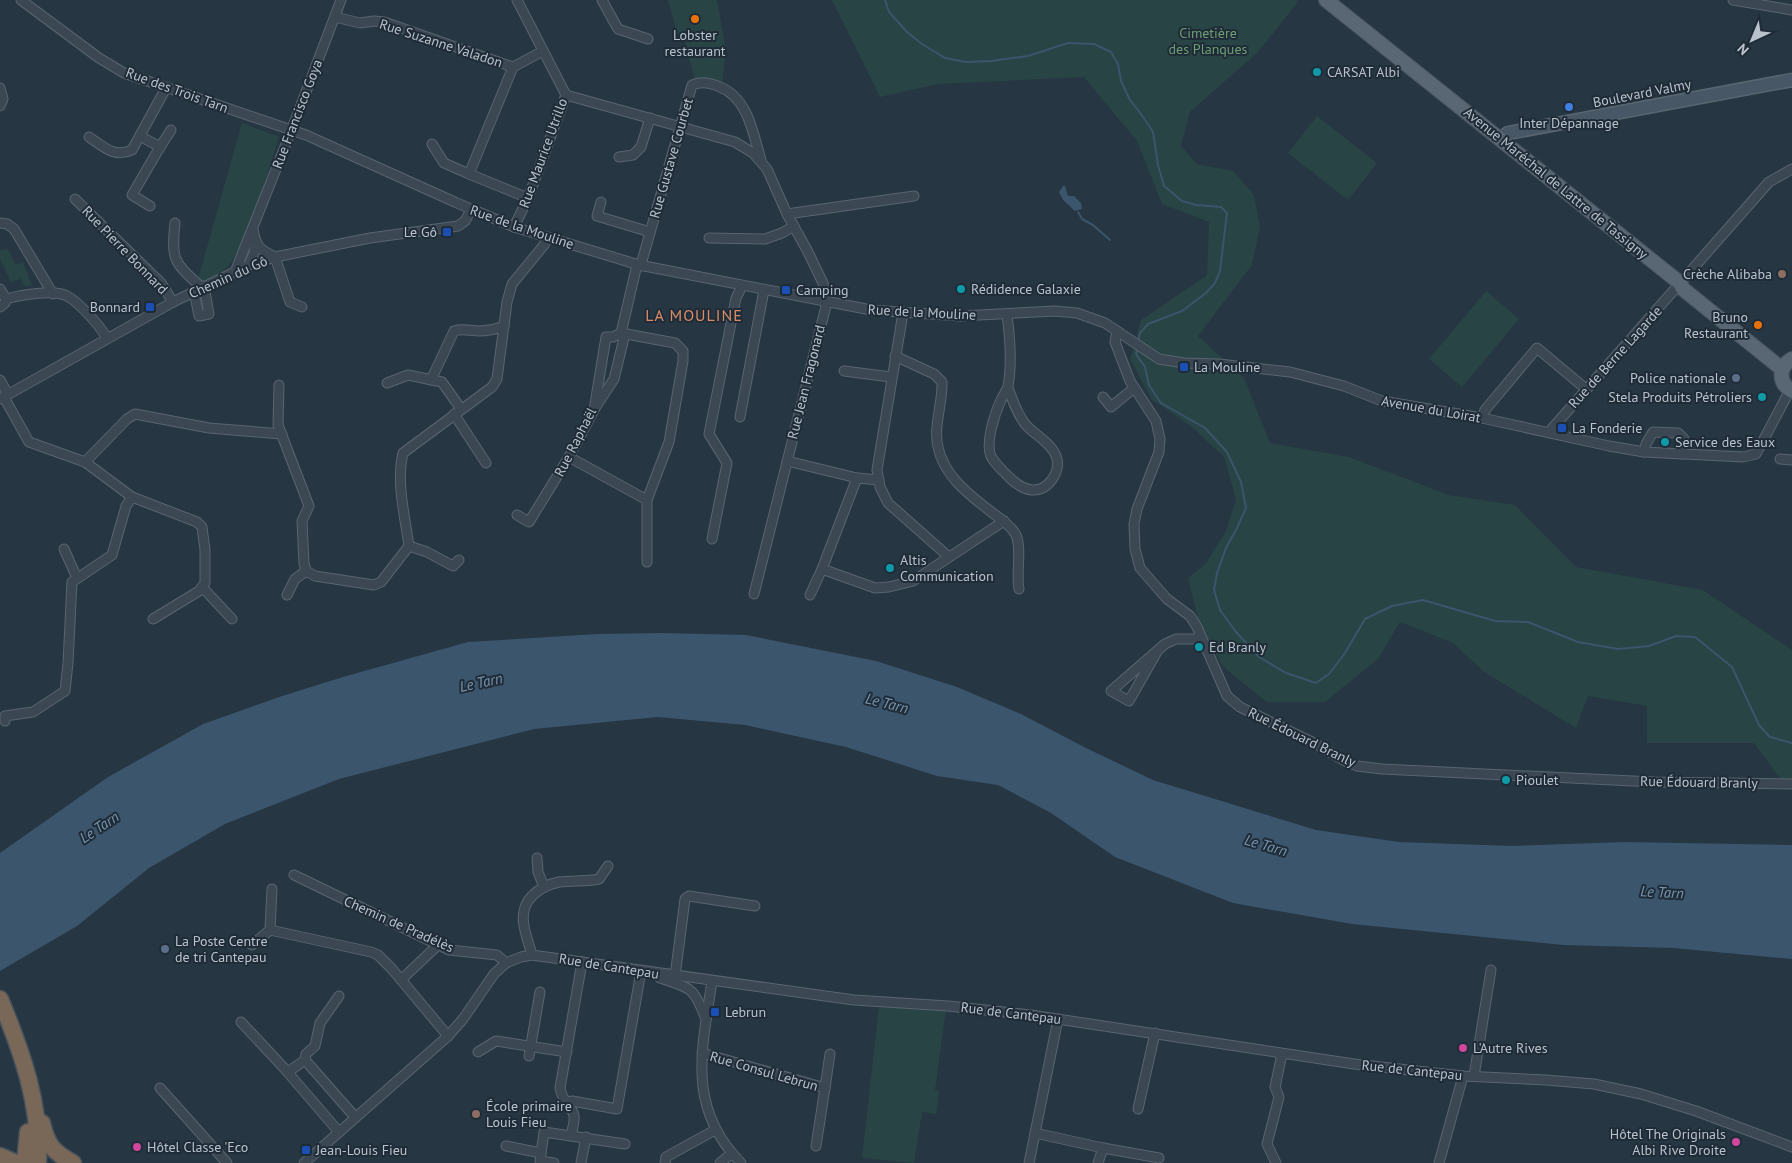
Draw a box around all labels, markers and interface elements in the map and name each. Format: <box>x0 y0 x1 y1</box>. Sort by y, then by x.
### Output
marker: Lobster restaurant <box>689 13 701 25</box>
street label: Rue Suzanne Valadon <box>377 15 505 71</box>
north arrow <box>1727 15 1777 65</box>
park label: Cimetière des Planques <box>1169 24 1248 58</box>
place label: Lobster restaurant <box>664 26 726 60</box>
text: N <box>1733 40 1753 59</box>
street label: Rue Francisco Goya <box>268 57 326 171</box>
street label: Rue des Trois Tarn <box>123 63 231 117</box>
place label: CARSAT Albi <box>1327 63 1400 81</box>
marker: CARSAT Albi <box>1311 66 1323 78</box>
street label: Boulevard Valmy <box>1591 75 1693 111</box>
street label: Rue Gustave Courbet <box>645 95 697 220</box>
street label: Rue Maurice Utrillo <box>515 96 571 210</box>
marker: Inter Dépannage <box>1563 101 1575 113</box>
street label: Avenue Maréchal de Lattre de Tassigny <box>1460 103 1652 263</box>
place label: Inter Dépannage <box>1519 114 1619 132</box>
street label: Rue de la Mouline <box>468 201 576 253</box>
street label: Rue Pierre Bonnard <box>78 202 172 298</box>
place label: Le Gô <box>404 223 437 241</box>
marker: Le Gô <box>441 226 453 238</box>
street label: Chemin du Gô <box>186 252 270 302</box>
place label: Crèche Alibaba <box>1683 265 1772 283</box>
marker: Crèche Alibaba <box>1776 268 1788 280</box>
place label: Rédidence Galaxie <box>971 280 1081 298</box>
place label: Camping <box>796 281 849 299</box>
marker: Rédidence Galaxie <box>955 283 967 295</box>
marker: Camping <box>780 284 792 296</box>
place label: Bonnard <box>90 298 140 316</box>
street label: Rue de la Mouline <box>867 300 977 324</box>
marker: Bonnard <box>144 301 156 313</box>
street label: Rue de Berne Lagarde <box>1564 302 1666 412</box>
district label: LA MOULINE <box>645 305 743 325</box>
place label: Bruno Restaurant <box>1684 308 1748 342</box>
marker: Bruno Restaurant <box>1752 319 1764 331</box>
street label: Rue Jean Fragonard <box>783 323 829 441</box>
place label: La Mouline <box>1194 358 1260 376</box>
marker: La Mouline <box>1178 361 1190 373</box>
place label: Police nationale <box>1630 369 1726 387</box>
marker: Police nationale <box>1730 372 1742 384</box>
place label: Stela Produits Pétroliers <box>1608 388 1752 406</box>
street label: Avenue du Loirat <box>1380 391 1482 427</box>
marker: Stela Produits Pétroliers <box>1756 391 1768 403</box>
street label: Rue Raphaël <box>550 404 600 480</box>
place label: La Fonderie <box>1572 419 1642 437</box>
marker: La Fonderie <box>1556 422 1568 434</box>
place label: Service des Eaux <box>1675 433 1775 451</box>
marker: Service des Eaux <box>1659 436 1671 448</box>
place label: Altis Communication <box>900 551 994 585</box>
marker: Altis Communication <box>884 562 896 574</box>
place label: Ed Branly <box>1209 638 1266 656</box>
marker: Ed Branly <box>1193 641 1205 653</box>
water label: Le Tarn <box>458 668 505 696</box>
water label: Le Tarn <box>863 688 911 718</box>
street label: Rue Édouard Branly <box>1245 703 1359 771</box>
place label: Pioulet <box>1516 771 1559 789</box>
street label: Rue Édouard Branly <box>1640 772 1759 792</box>
marker: Pioulet <box>1500 774 1512 786</box>
water label: Le Tarn <box>76 807 123 847</box>
water label: Le Tarn <box>1242 830 1290 860</box>
water label: Le Tarn <box>1640 881 1684 903</box>
street label: Chemin de Pradélès <box>341 892 457 956</box>
place label: La Poste Centre de tri Cantepau <box>175 932 268 966</box>
marker: La Poste Centre de tri Cantepau <box>159 943 171 955</box>
street label: Rue de Cantepau <box>558 949 660 983</box>
street label: Rue de Cantepau <box>960 998 1062 1028</box>
place label: Lebrun <box>725 1003 766 1021</box>
marker: Lebrun <box>709 1006 721 1018</box>
place label: L'Autre Rives <box>1473 1039 1548 1057</box>
marker: L'Autre Rives <box>1457 1042 1469 1054</box>
street label: Rue Consul Lebrun <box>708 1047 820 1095</box>
street label: Rue de Cantepau <box>1361 1056 1463 1084</box>
place label: École primaire Louis Fieu <box>486 1097 572 1131</box>
marker: École primaire Louis Fieu <box>470 1108 482 1120</box>
place label: Hôtel The Originals Albi Rive Droite <box>1610 1125 1726 1159</box>
marker: Hôtel The Originals Albi Rive Droite <box>1730 1136 1742 1148</box>
place label: Hôtel Classe 'Eco <box>147 1138 248 1156</box>
marker: Hôtel Classe 'Eco <box>131 1141 143 1153</box>
place label: Jean-Louis Fieu <box>315 1141 407 1159</box>
marker: Jean-Louis Fieu <box>300 1144 312 1156</box>

